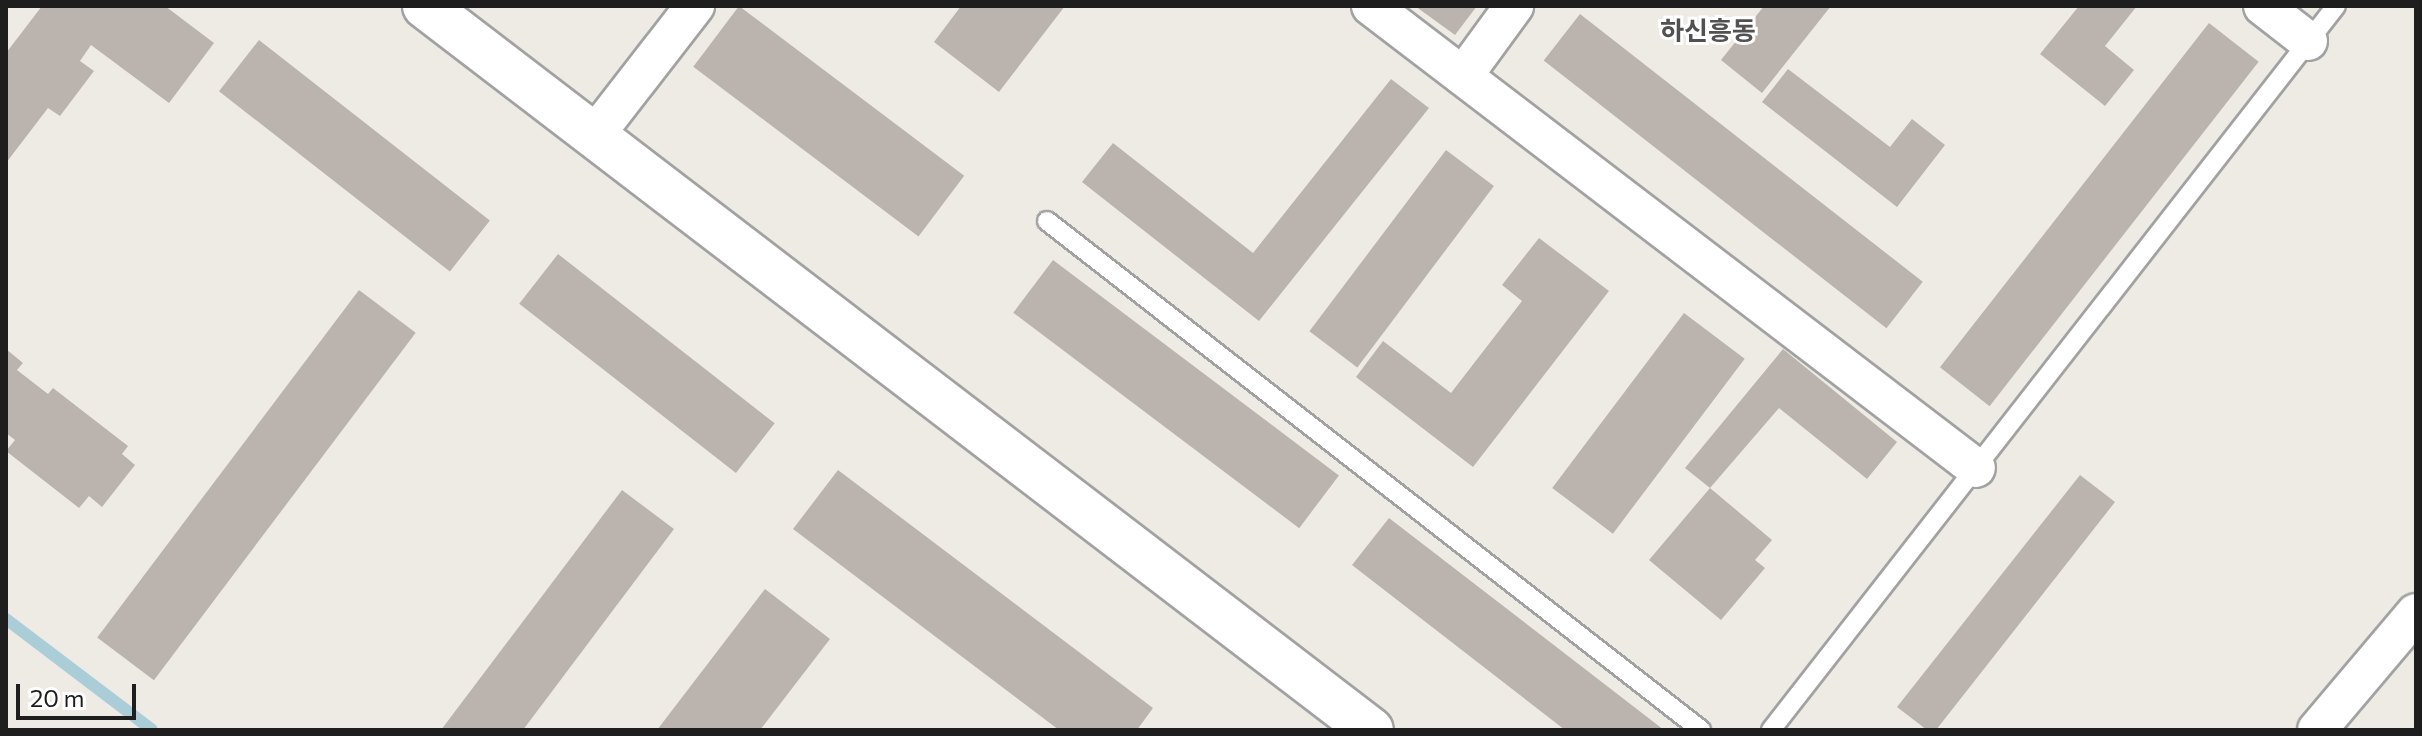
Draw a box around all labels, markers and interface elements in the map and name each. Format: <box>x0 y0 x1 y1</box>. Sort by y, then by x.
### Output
district label: 하신흥동 <box>1660 14 1756 46</box>
scale bar <box>20 668 140 718</box>
text: 20 m <box>30 683 84 712</box>

